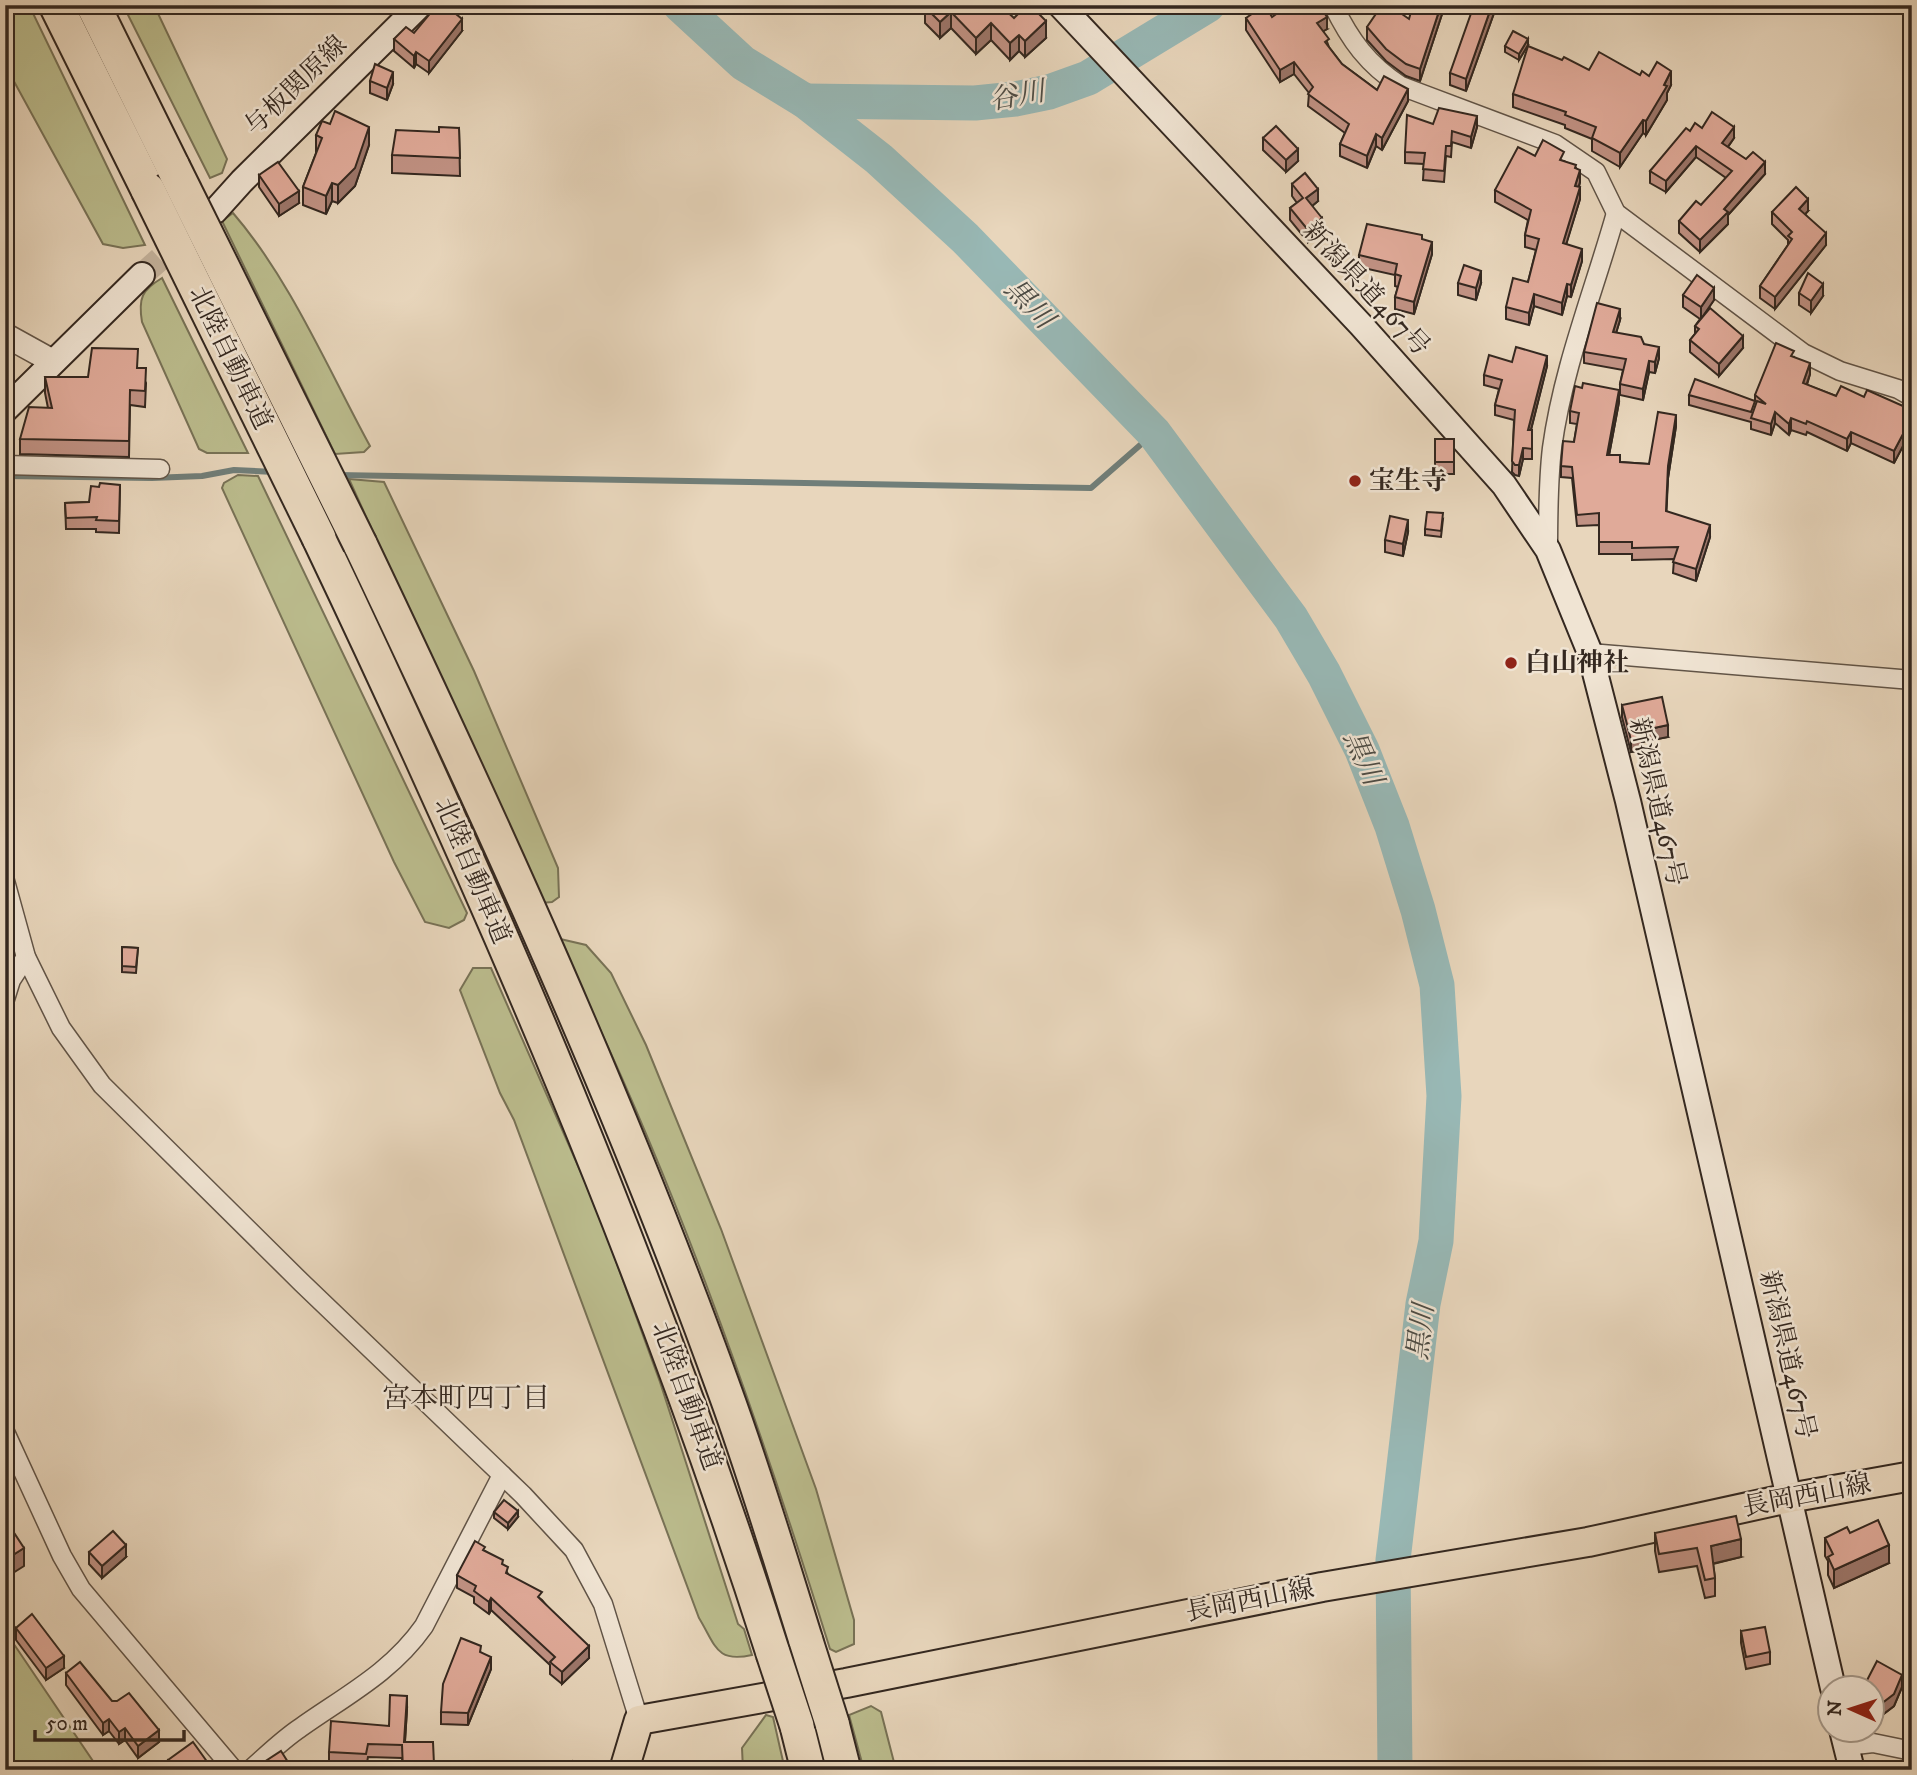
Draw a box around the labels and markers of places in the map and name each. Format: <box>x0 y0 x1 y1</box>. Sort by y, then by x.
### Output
place label: 宝生寺 <box>1369 465 1447 498</box>
marker: 宝生寺 <box>1347 473 1363 489</box>
place label: 白山神社 <box>1525 647 1629 680</box>
marker: 白山神社 <box>1503 655 1519 671</box>

